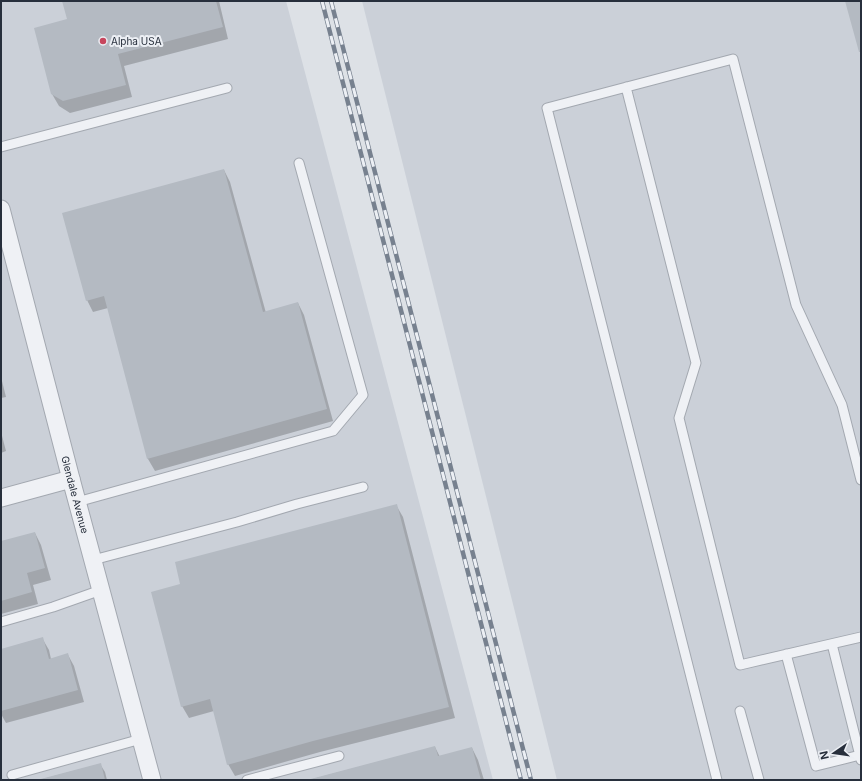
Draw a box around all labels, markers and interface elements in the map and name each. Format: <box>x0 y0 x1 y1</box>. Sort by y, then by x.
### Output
place label: Alpha USA <box>111 35 162 47</box>
marker: Alpha USA <box>98 36 108 46</box>
street label: Glendale Avenue <box>59 454 91 535</box>
north arrow <box>814 733 854 773</box>
text: N <box>816 750 832 761</box>

